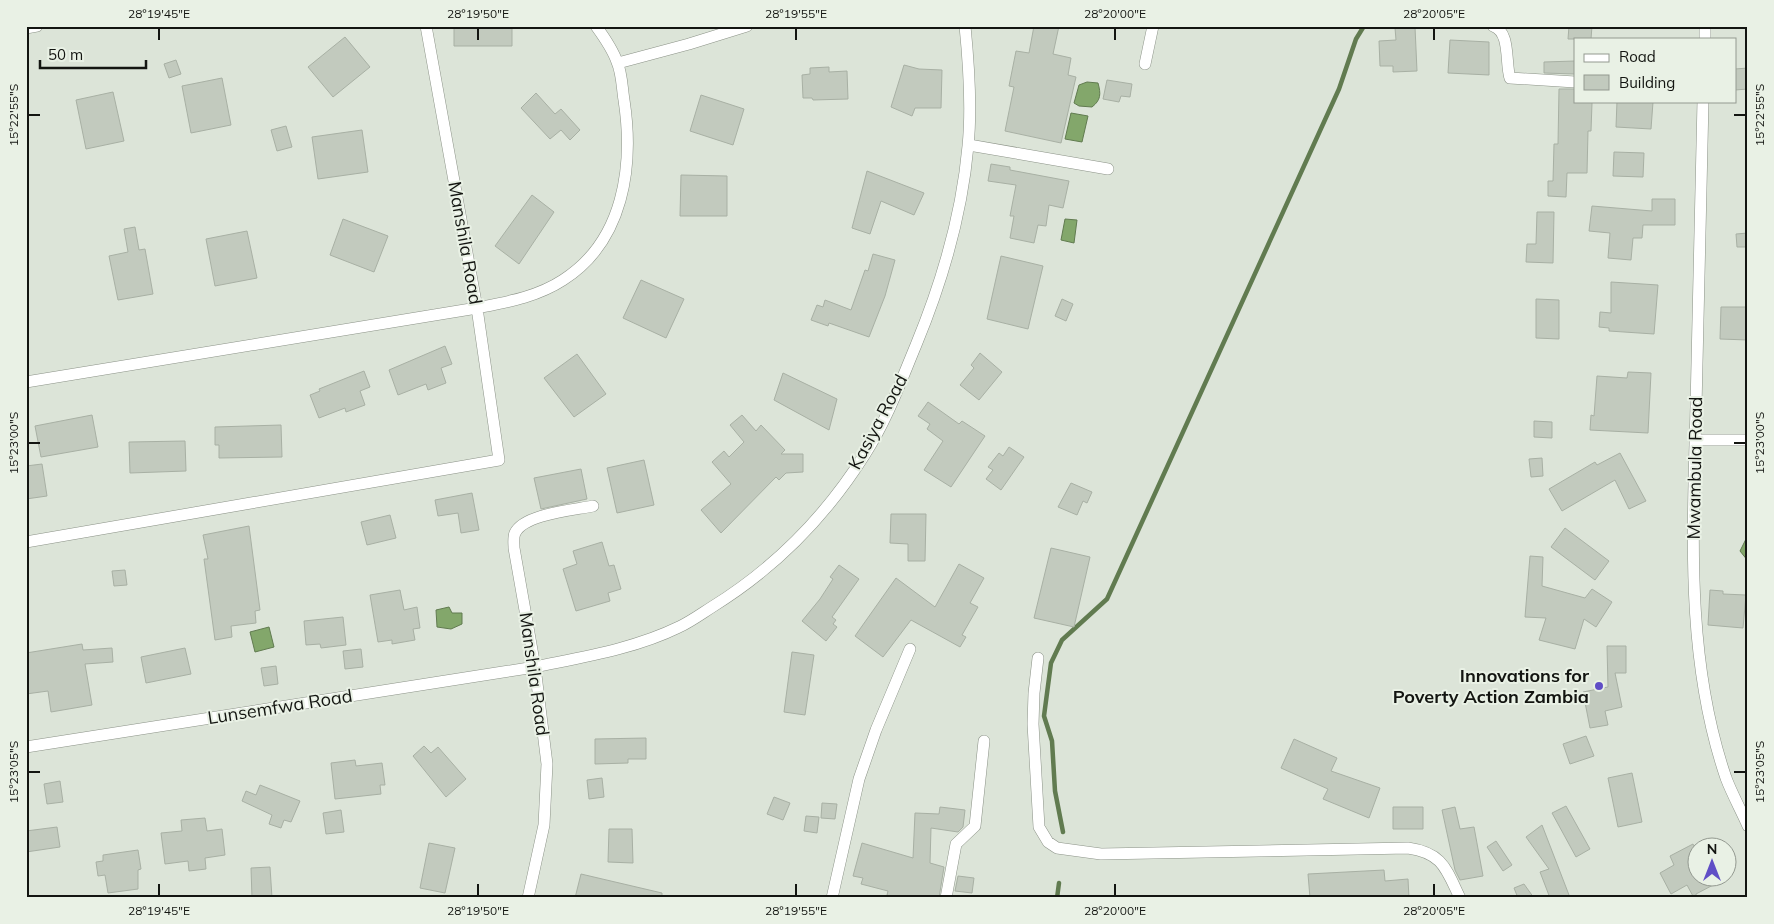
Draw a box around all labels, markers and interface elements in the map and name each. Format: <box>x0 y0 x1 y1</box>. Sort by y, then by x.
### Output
text: 28°19'45"E <box>128 6 190 21</box>
text: 28°19'50"E <box>447 6 509 21</box>
text: 28°19'55"E <box>765 6 827 21</box>
text: 28°20'00"E <box>1084 6 1146 21</box>
text: 28°20'05"E <box>1403 6 1465 21</box>
scale bar <box>40 38 146 70</box>
legend <box>1574 38 1736 102</box>
text: 50 m <box>48 45 83 64</box>
text: Road <box>1619 47 1656 66</box>
text: Building <box>1619 73 1675 92</box>
text: 15°22'55"S <box>6 84 21 146</box>
text: 15°22'55"S <box>1752 84 1767 146</box>
street label: Manshila Road <box>443 180 488 306</box>
street label: Kasiya Road <box>843 370 912 473</box>
street label: Mwambula Road <box>1682 396 1707 539</box>
text: 15°23'00"S <box>6 412 21 474</box>
text: 15°23'00"S <box>1752 412 1767 474</box>
street label: Manshila Road <box>514 611 555 737</box>
place label: Innovations for Poverty Action Zambia <box>1393 664 1590 708</box>
marker: Innovations for Poverty Action Zambia <box>1593 680 1605 692</box>
street label: Lunsemfwa Road <box>206 684 354 729</box>
text: 15°23'05"S <box>6 741 21 803</box>
text: 15°23'05"S <box>1752 741 1767 803</box>
north arrow <box>1686 836 1736 886</box>
text: N <box>1707 840 1717 858</box>
text: 28°19'45"E <box>128 903 190 918</box>
text: 28°19'50"E <box>447 903 509 918</box>
text: 28°19'55"E <box>765 903 827 918</box>
text: 28°20'00"E <box>1084 903 1146 918</box>
text: 28°20'05"E <box>1403 903 1465 918</box>

